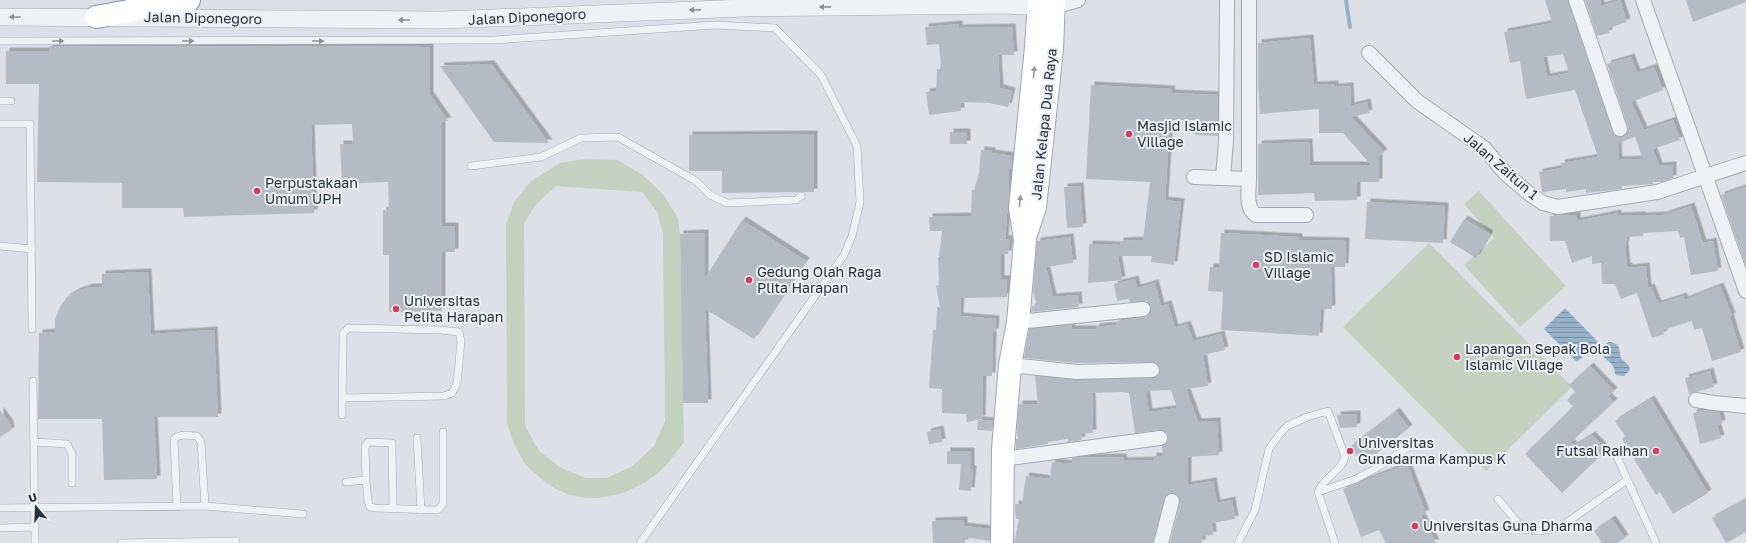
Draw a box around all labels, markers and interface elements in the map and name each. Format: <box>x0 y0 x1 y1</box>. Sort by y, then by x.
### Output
one-way arrow <box>818 4 831 10</box>
street label: Jalan Diponegoro <box>468 5 586 28</box>
one-way arrow <box>689 6 701 13</box>
street label: Jalan Diponegoro <box>144 8 262 27</box>
one-way arrow <box>8 14 21 20</box>
one-way arrow <box>397 17 410 23</box>
one-way arrow <box>52 38 65 44</box>
one-way arrow <box>182 38 195 44</box>
one-way arrow <box>312 38 325 44</box>
street label: Jalan Kelapa Dua Raya <box>1027 47 1060 200</box>
one-way arrow <box>1030 66 1037 78</box>
place label: Masjid Islamic Village <box>1137 117 1232 150</box>
marker: Masjid Islamic Village <box>1124 129 1134 139</box>
street label: Jalan Zaitun 1 <box>1461 129 1542 203</box>
place label: Perpustakaan Umum UPH <box>265 174 358 207</box>
marker: Perpustakaan Umum UPH <box>252 186 262 196</box>
one-way arrow <box>1017 195 1024 207</box>
place label: SD Islamic Village <box>1264 248 1335 281</box>
marker: SD Islamic Village <box>1251 260 1261 270</box>
place label: Gedung Olah Raga Plita Harapan <box>757 263 881 296</box>
marker: Gedung Olah Raga Plita Harapan <box>744 275 754 285</box>
place label: Universitas Pelita Harapan <box>404 292 503 325</box>
marker: Universitas Pelita Harapan <box>391 304 401 314</box>
place label: Lapangan Sepak Bola Islamic Village <box>1465 340 1610 373</box>
marker: Lapangan Sepak Bola Islamic Village <box>1452 352 1462 362</box>
place label: Universitas Gunadarma Kampus K <box>1358 434 1506 467</box>
place label: Futsal Raihan <box>1556 442 1648 459</box>
marker: Universitas Gunadarma Kampus K <box>1345 446 1355 456</box>
marker: Futsal Raihan <box>1651 446 1661 456</box>
north arrow <box>16 487 56 527</box>
text: U <box>27 490 38 505</box>
place label: Universitas Guna Dharma <box>1423 517 1593 534</box>
marker: Universitas Guna Dharma <box>1410 521 1420 531</box>

